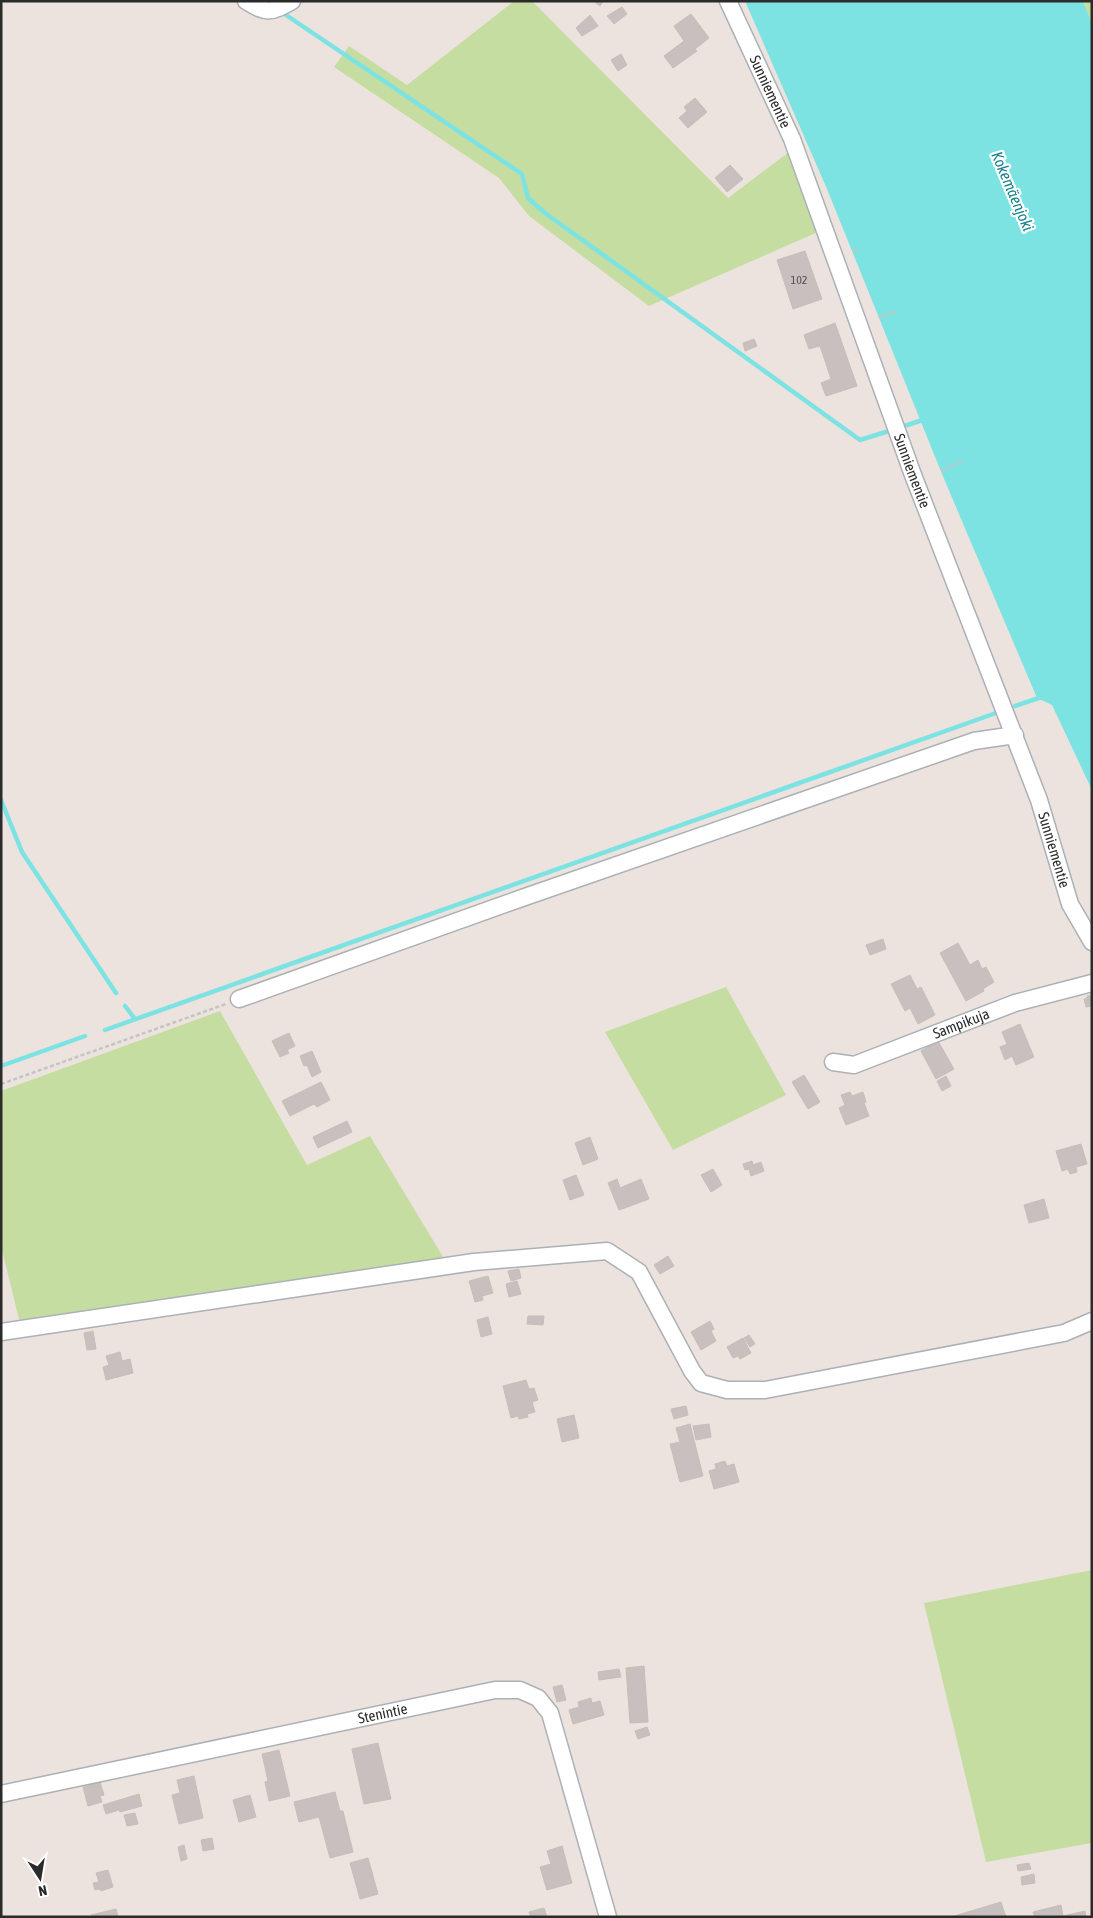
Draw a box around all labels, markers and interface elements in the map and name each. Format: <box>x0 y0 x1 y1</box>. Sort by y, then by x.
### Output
street label: Sunniementie <box>746 53 795 131</box>
water label: Kokemäenjoki <box>987 149 1038 234</box>
house number: 102 <box>791 273 807 287</box>
street label: Sunniementie <box>891 431 934 510</box>
street label: Sunniementie <box>1035 810 1074 890</box>
street label: Sampikuja <box>930 1005 992 1042</box>
street label: Stenintie <box>356 1700 409 1727</box>
north arrow <box>15 1853 65 1903</box>
text: N <box>37 1882 48 1899</box>

